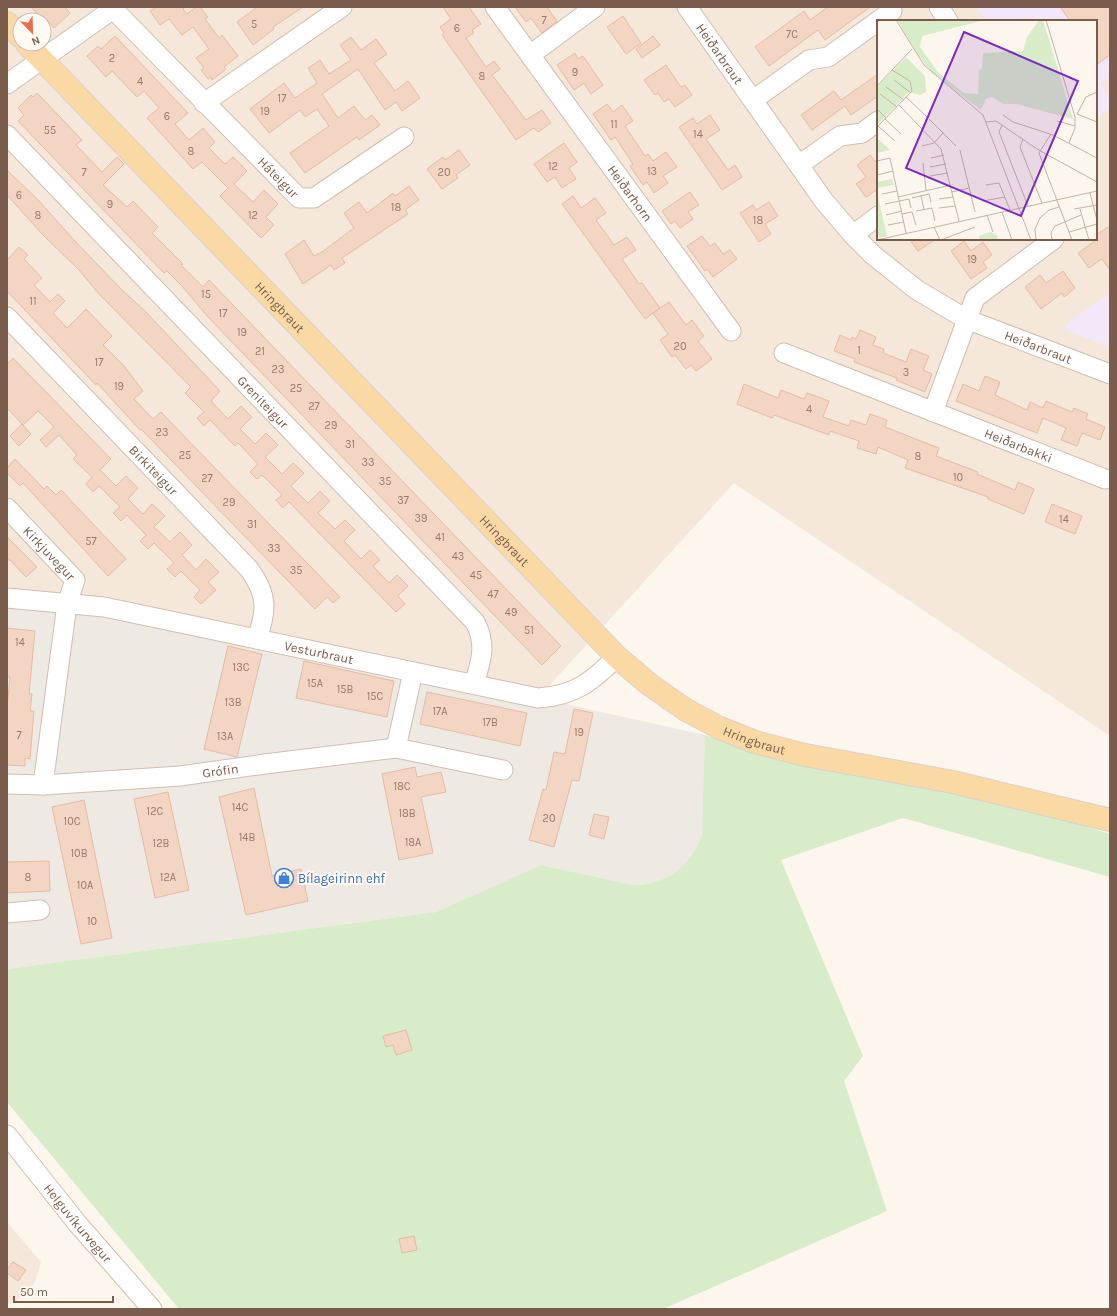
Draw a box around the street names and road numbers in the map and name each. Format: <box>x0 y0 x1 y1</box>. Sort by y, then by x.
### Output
street label: Heiðarbraut <box>693 21 746 87</box>
street label: Háteigur <box>255 154 302 201</box>
street label: Heiðarhorn <box>605 162 655 224</box>
street label: Hringbraut <box>252 279 308 336</box>
street label: Heiðarbraut <box>1002 327 1074 367</box>
street label: Greniteigur <box>234 373 292 432</box>
street label: Heiðarbakki <box>982 425 1055 466</box>
street label: Birkiteigur <box>126 442 181 498</box>
street label: Hringbraut <box>477 512 532 569</box>
street label: Kirkjuvegur <box>20 523 78 584</box>
street label: Vesturbraut <box>283 638 355 667</box>
street label: Hringbraut <box>721 723 787 758</box>
street label: Grófin <box>201 761 239 781</box>
street label: Helguvíkurvegur <box>41 1181 115 1266</box>

